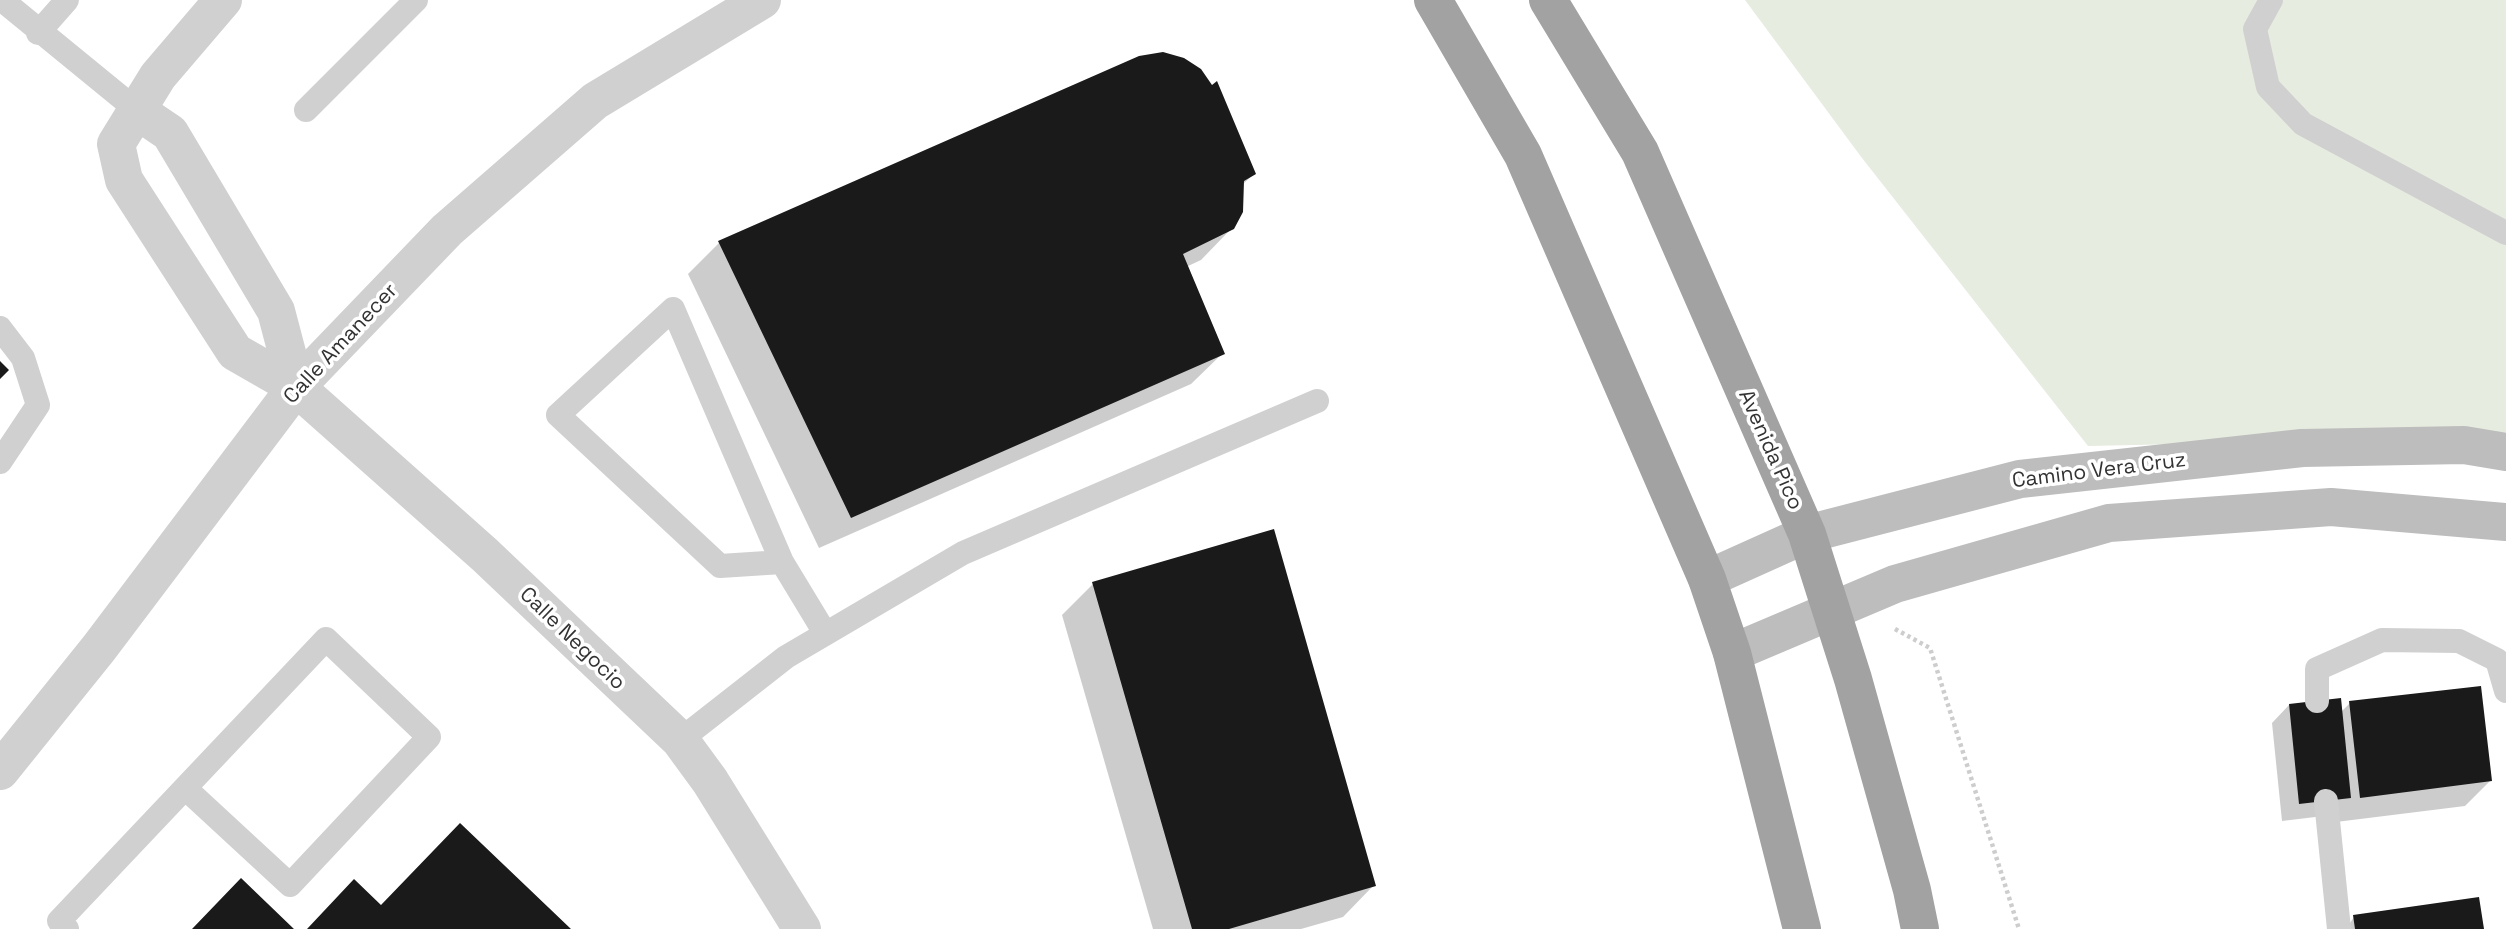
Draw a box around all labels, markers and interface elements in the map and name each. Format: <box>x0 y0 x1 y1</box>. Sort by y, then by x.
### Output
street label: Calle Amanecer <box>279 279 403 409</box>
street label: Avenida Pico <box>1732 386 1808 514</box>
street label: Camino Vera Cruz <box>2011 448 2187 494</box>
street label: Calle Negocio <box>514 582 630 696</box>

